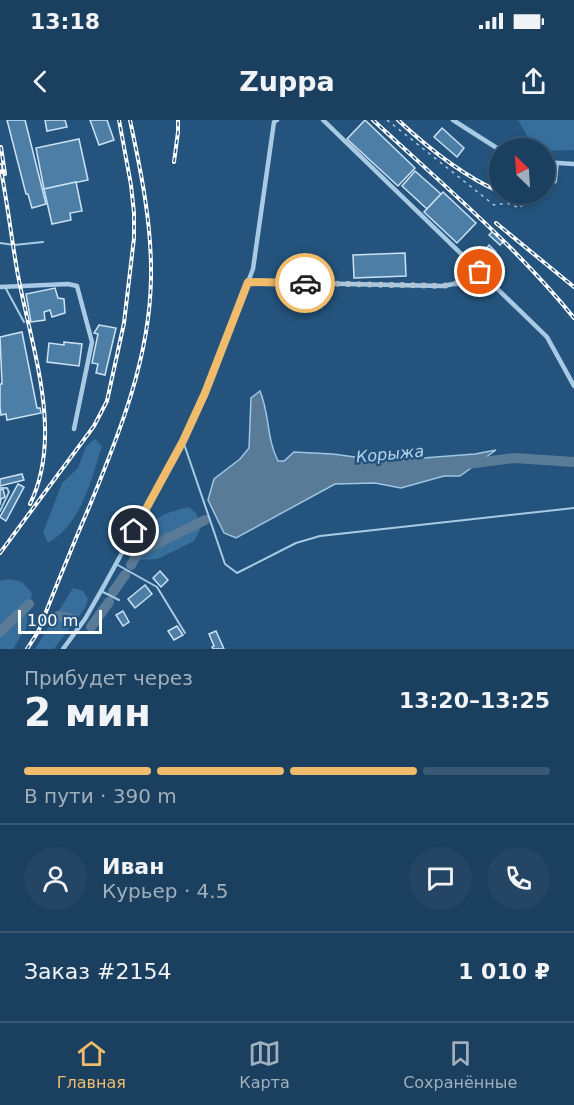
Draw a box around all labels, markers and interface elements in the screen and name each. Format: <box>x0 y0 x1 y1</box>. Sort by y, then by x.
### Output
text: 13:18 <box>30 9 100 34</box>
icon: back <box>24 65 57 98</box>
icon: share <box>517 65 550 98</box>
text: Zuppa <box>239 66 335 97</box>
north arrow <box>489 138 555 204</box>
map controls <box>489 138 555 204</box>
pin <box>454 246 505 297</box>
courier <box>275 253 335 313</box>
icon: bag <box>463 255 496 288</box>
icon: car <box>289 267 322 300</box>
water label: Корыжа <box>355 442 425 466</box>
pin <box>108 505 159 556</box>
icon: home <box>117 514 150 547</box>
scale bar <box>18 607 102 634</box>
text: 100 m <box>27 611 78 630</box>
text: Прибудет через <box>24 666 193 690</box>
text: 13:20–13:25 <box>399 688 550 713</box>
text: 2 мин <box>24 690 151 735</box>
text: В пути · 390 m <box>24 784 177 808</box>
button: person <box>24 847 87 910</box>
button: chat <box>409 847 472 910</box>
button: phone <box>487 847 550 910</box>
text: Иван <box>102 854 164 879</box>
text: Курьер · 4.5 <box>102 879 228 903</box>
text: Заказ #2154 <box>24 959 171 984</box>
text: 1 010 ₽ <box>458 959 550 984</box>
tab: Главная <box>57 1037 126 1092</box>
tab: Карта <box>239 1037 290 1092</box>
tab: Сохранённые <box>403 1037 517 1092</box>

